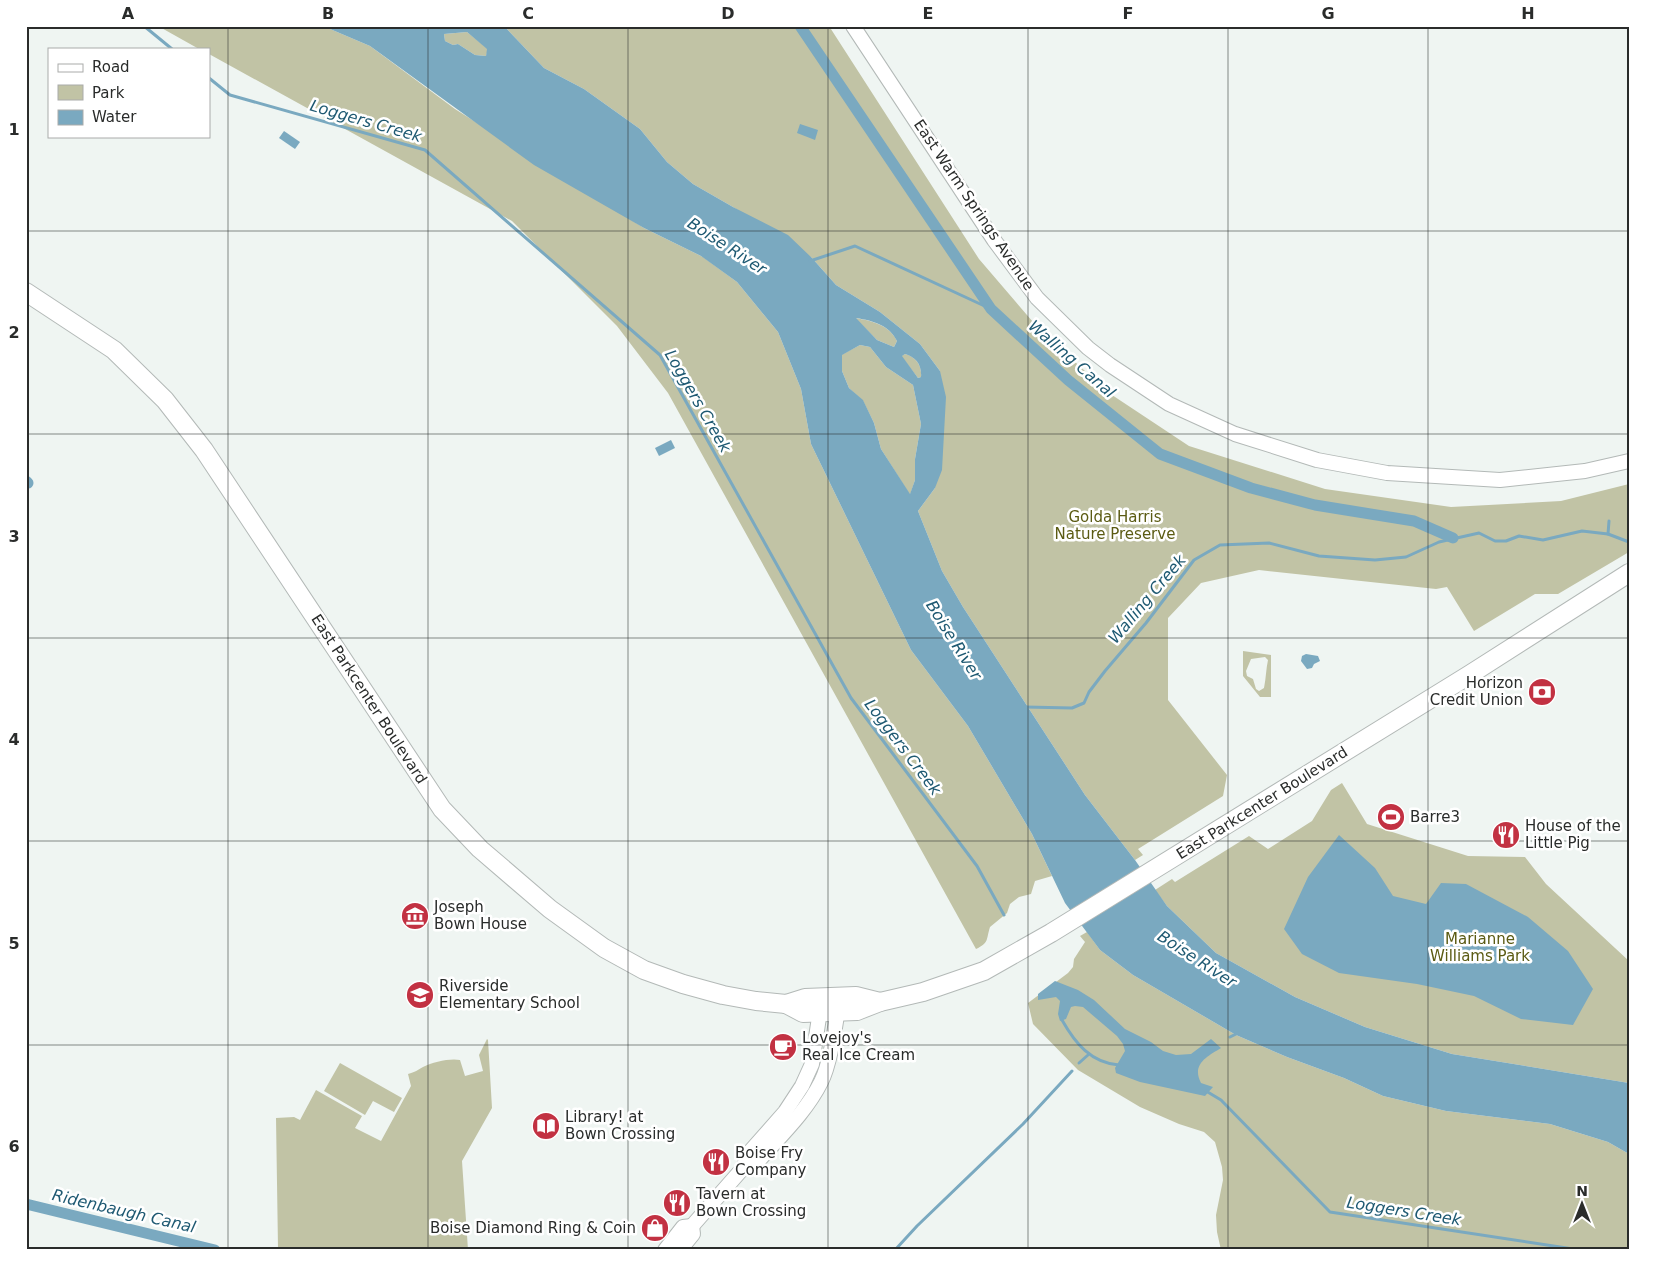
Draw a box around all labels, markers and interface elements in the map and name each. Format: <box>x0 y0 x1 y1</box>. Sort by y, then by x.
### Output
text: A <box>122 4 135 23</box>
text: B <box>322 4 334 23</box>
text: C <box>522 4 534 23</box>
text: D <box>721 4 735 23</box>
text: E <box>923 4 933 23</box>
text: F <box>1123 4 1133 23</box>
text: G <box>1321 4 1335 23</box>
text: H <box>1521 4 1535 23</box>
legend <box>48 48 210 138</box>
text: Road <box>92 58 130 76</box>
text: Park <box>92 84 125 102</box>
water label: Loggers Creek <box>308 96 425 146</box>
text: Water <box>92 108 137 126</box>
street label: East Warm Springs Avenue <box>910 116 1038 294</box>
text: 1 <box>8 120 20 139</box>
water label: Boise River <box>684 214 771 279</box>
water label: Walling Canal <box>1025 316 1120 402</box>
text: 2 <box>8 323 20 342</box>
water label: Loggers Creek <box>661 346 735 456</box>
park label: Golda Harris Nature Preserve <box>1055 508 1175 543</box>
text: 3 <box>8 527 20 546</box>
water label: Walling Creek <box>1104 550 1190 647</box>
water label: Boise River <box>922 597 987 684</box>
street label: East Parkcenter Boulevard <box>307 611 431 787</box>
place label: Horizon Credit Union <box>1430 674 1523 709</box>
bank icon: Horizon Credit Union <box>1527 677 1557 707</box>
water label: Loggers Creek <box>861 695 946 799</box>
text: 4 <box>8 730 20 749</box>
street label: East Parkcenter Boulevard <box>1173 743 1351 863</box>
sports icon: Barre3 <box>1376 802 1406 832</box>
place label: Barre3 <box>1410 808 1460 826</box>
place label: House of the Little Pig <box>1525 817 1621 852</box>
restaurant icon: House of the Little Pig <box>1491 820 1521 850</box>
place label: Joseph Bown House <box>433 898 527 933</box>
museum icon: Joseph Bown House <box>400 901 430 931</box>
water label: Boise River <box>1154 927 1241 992</box>
park label: Marianne Williams Park <box>1430 930 1530 965</box>
text: 5 <box>8 934 20 953</box>
place label: Riverside Elementary School <box>439 977 580 1012</box>
school or university icon: Riverside Elementary School <box>405 980 435 1010</box>
place label: Lovejoy's Real Ice Cream <box>802 1029 915 1064</box>
cafe icon: Lovejoy's Real Ice Cream <box>768 1032 798 1062</box>
place label: Library! at Bown Crossing <box>565 1108 675 1143</box>
library icon: Library! at Bown Crossing <box>531 1111 561 1141</box>
text: 6 <box>8 1137 20 1156</box>
place label: Boise Fry Company <box>735 1144 806 1179</box>
restaurant icon: Boise Fry Company <box>701 1147 731 1177</box>
north arrow <box>1558 1178 1608 1228</box>
text: N <box>1576 1183 1588 1199</box>
water label: Ridenbaugh Canal <box>50 1185 198 1237</box>
place label: Tavern at Bown Crossing <box>695 1185 806 1220</box>
restaurant icon: Tavern at Bown Crossing <box>662 1188 692 1218</box>
water label: Loggers Creek <box>1345 1193 1463 1230</box>
shop icon: Boise Diamond Ring & Coin <box>640 1213 670 1243</box>
place label: Boise Diamond Ring & Coin <box>430 1219 636 1237</box>

